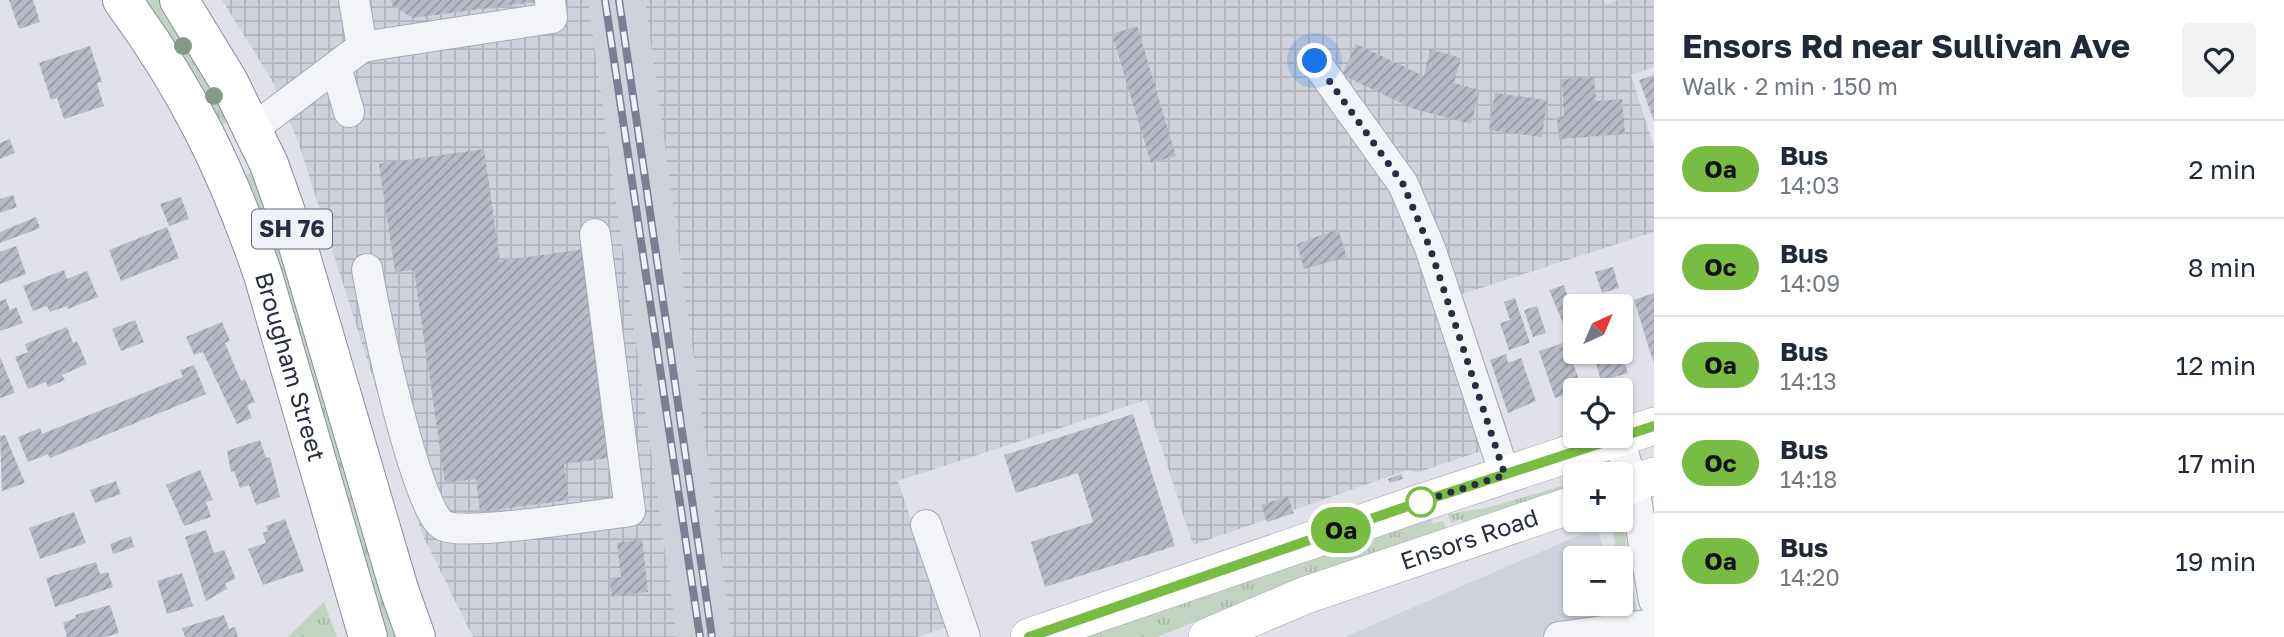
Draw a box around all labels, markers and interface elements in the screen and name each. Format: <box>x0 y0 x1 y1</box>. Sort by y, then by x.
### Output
button: heart <box>2182 23 2256 97</box>
text: Ensors Rd near Sullivan Ave <box>1682 26 2130 65</box>
your location <box>1297 43 1332 78</box>
text: Walk · 2 min · 150 m <box>1682 72 1898 100</box>
text: Bus <box>1780 140 1828 171</box>
text: Oa <box>1704 154 1737 183</box>
text: 2 min <box>2188 154 2256 185</box>
text: 14:03 <box>1780 171 1840 199</box>
road number: SH 76 <box>252 210 332 248</box>
text: Bus <box>1780 238 1828 269</box>
text: Oc <box>1704 252 1737 281</box>
text: 8 min <box>2188 252 2256 283</box>
street label: Brougham Street <box>250 268 332 464</box>
text: 14:09 <box>1780 269 1840 297</box>
north arrow <box>1563 294 1633 364</box>
map controls <box>1563 294 1633 616</box>
text: Bus <box>1780 336 1828 367</box>
text: Oa <box>1704 350 1737 379</box>
text: 12 min <box>2176 350 2256 381</box>
text: 14:13 <box>1780 367 1837 395</box>
button: locate <box>1563 378 1633 448</box>
text: Bus <box>1780 434 1828 465</box>
text: Oc <box>1704 448 1737 477</box>
text: 17 min <box>2177 448 2256 479</box>
button: + <box>1563 462 1633 532</box>
text: 14:18 <box>1780 465 1837 493</box>
unlabelled marker <box>1406 487 1436 517</box>
street label: Ensors Road <box>1396 502 1541 575</box>
line badge: Oa <box>1310 507 1372 553</box>
text: Oa <box>1325 515 1357 544</box>
text: Bus <box>1780 532 1828 563</box>
button: − <box>1563 546 1633 616</box>
text: Oa <box>1704 546 1737 575</box>
text: 19 min <box>2175 546 2256 577</box>
text: 14:20 <box>1780 563 1840 591</box>

